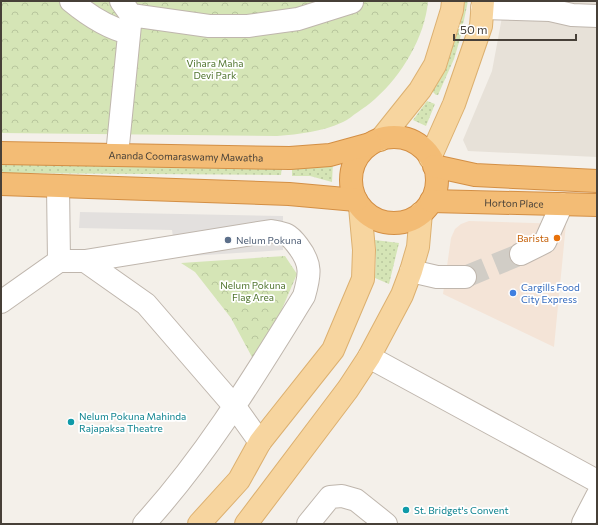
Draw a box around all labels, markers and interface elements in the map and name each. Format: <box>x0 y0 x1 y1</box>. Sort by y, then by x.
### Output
scale bar <box>454 16 576 42</box>
text: 50 m <box>460 22 488 36</box>
park label: Vihara Maha Devi Park <box>186 57 244 81</box>
street label: Ananda Coomaraswamy Mawatha <box>109 149 263 164</box>
street label: Horton Place <box>484 196 544 210</box>
place label: Barista <box>517 232 549 244</box>
marker: Barista <box>552 233 562 243</box>
place label: Nelum Pokuna <box>236 234 302 246</box>
marker: Nelum Pokuna <box>223 235 233 245</box>
park label: Nelum Pokuna Flag Area <box>220 279 286 303</box>
place label: Cargills Food City Express <box>521 281 580 305</box>
marker: Cargills Food City Express <box>508 288 518 298</box>
place label: Nelum Pokuna Mahinda Rajapaksa Theatre <box>79 410 186 434</box>
marker: Nelum Pokuna Mahinda Rajapaksa Theatre <box>66 417 76 427</box>
place label: St. Bridget's Convent <box>414 504 509 516</box>
marker: St. Bridget's Convent <box>401 505 411 515</box>

